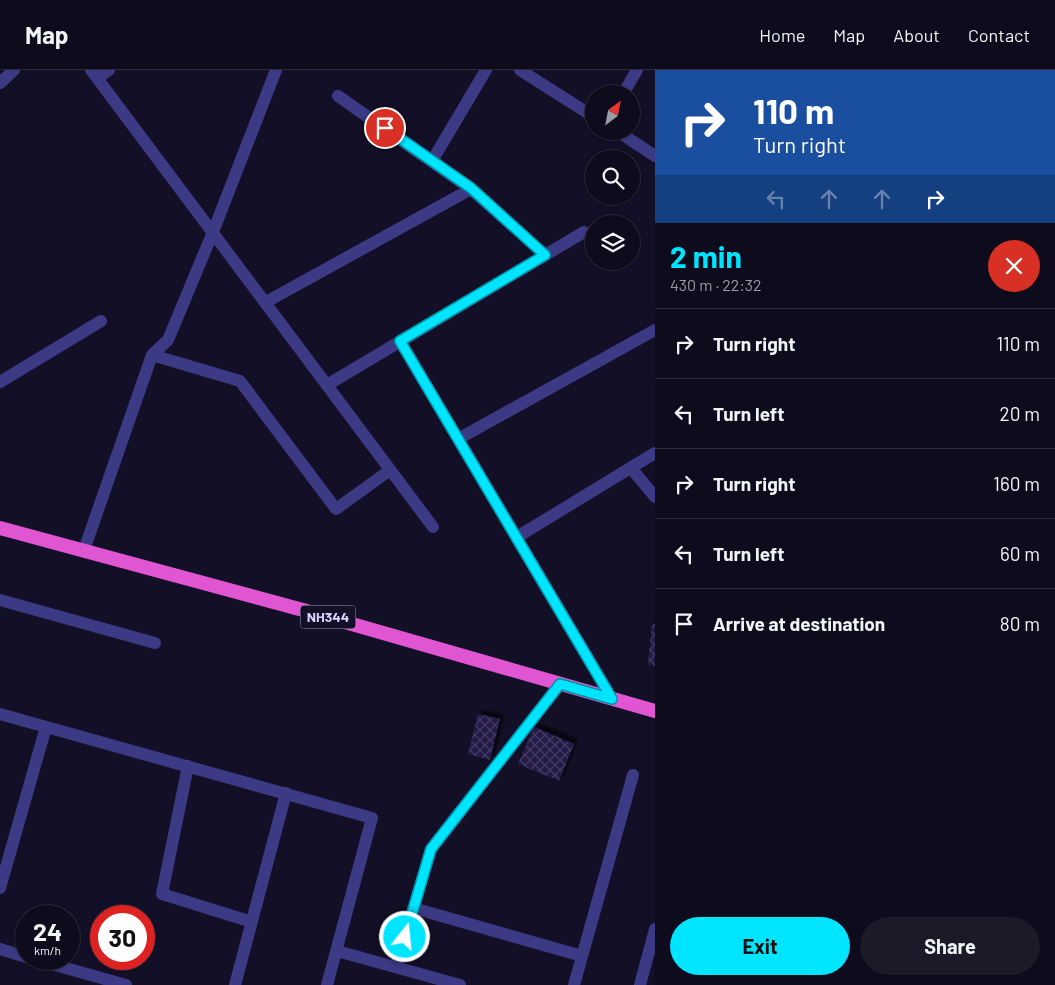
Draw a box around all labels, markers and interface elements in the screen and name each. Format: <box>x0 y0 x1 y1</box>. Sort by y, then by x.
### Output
text: Map <box>25 20 68 49</box>
text: Home <box>759 24 805 46</box>
text: Map <box>833 24 865 46</box>
text: About <box>893 24 940 46</box>
text: Contact <box>968 24 1030 46</box>
north arrow <box>585 85 640 140</box>
map controls <box>585 85 640 270</box>
text: 110 m <box>753 89 834 131</box>
icon: right <box>670 90 735 155</box>
pin <box>364 107 406 149</box>
icon: arrive <box>371 114 399 142</box>
text: Turn right <box>753 131 846 157</box>
button: search <box>585 150 640 205</box>
icon: left <box>762 185 790 213</box>
icon: ahead <box>815 185 843 213</box>
icon: ahead <box>868 185 896 213</box>
icon: right <box>921 185 949 213</box>
button: layers <box>585 215 640 270</box>
text: 2 min <box>670 238 742 274</box>
button: close <box>988 240 1040 292</box>
text: 430 m · 22:32 <box>670 275 762 294</box>
icon: right <box>670 330 698 358</box>
text: Turn right <box>713 332 795 355</box>
text: 110 m <box>996 332 1040 355</box>
icon: left <box>670 400 698 428</box>
text: Turn left <box>713 402 784 425</box>
text: 20 m <box>1000 402 1040 425</box>
icon: right <box>670 470 698 498</box>
text: Turn right <box>713 472 795 495</box>
text: 160 m <box>993 472 1040 495</box>
icon: left <box>670 540 698 568</box>
text: Turn left <box>713 542 784 565</box>
text: 60 m <box>1000 542 1040 565</box>
road number: NH344 <box>300 606 356 628</box>
icon: arrive <box>670 610 698 638</box>
text: Arrive at destination <box>713 612 885 635</box>
text: 80 m <box>1000 612 1040 635</box>
speed limit sign: 30 <box>90 905 155 970</box>
position arrow <box>378 910 430 962</box>
text: 24 <box>33 916 62 946</box>
button: Exit <box>670 917 850 975</box>
button: Share <box>860 917 1040 975</box>
text: km/h <box>34 943 61 957</box>

